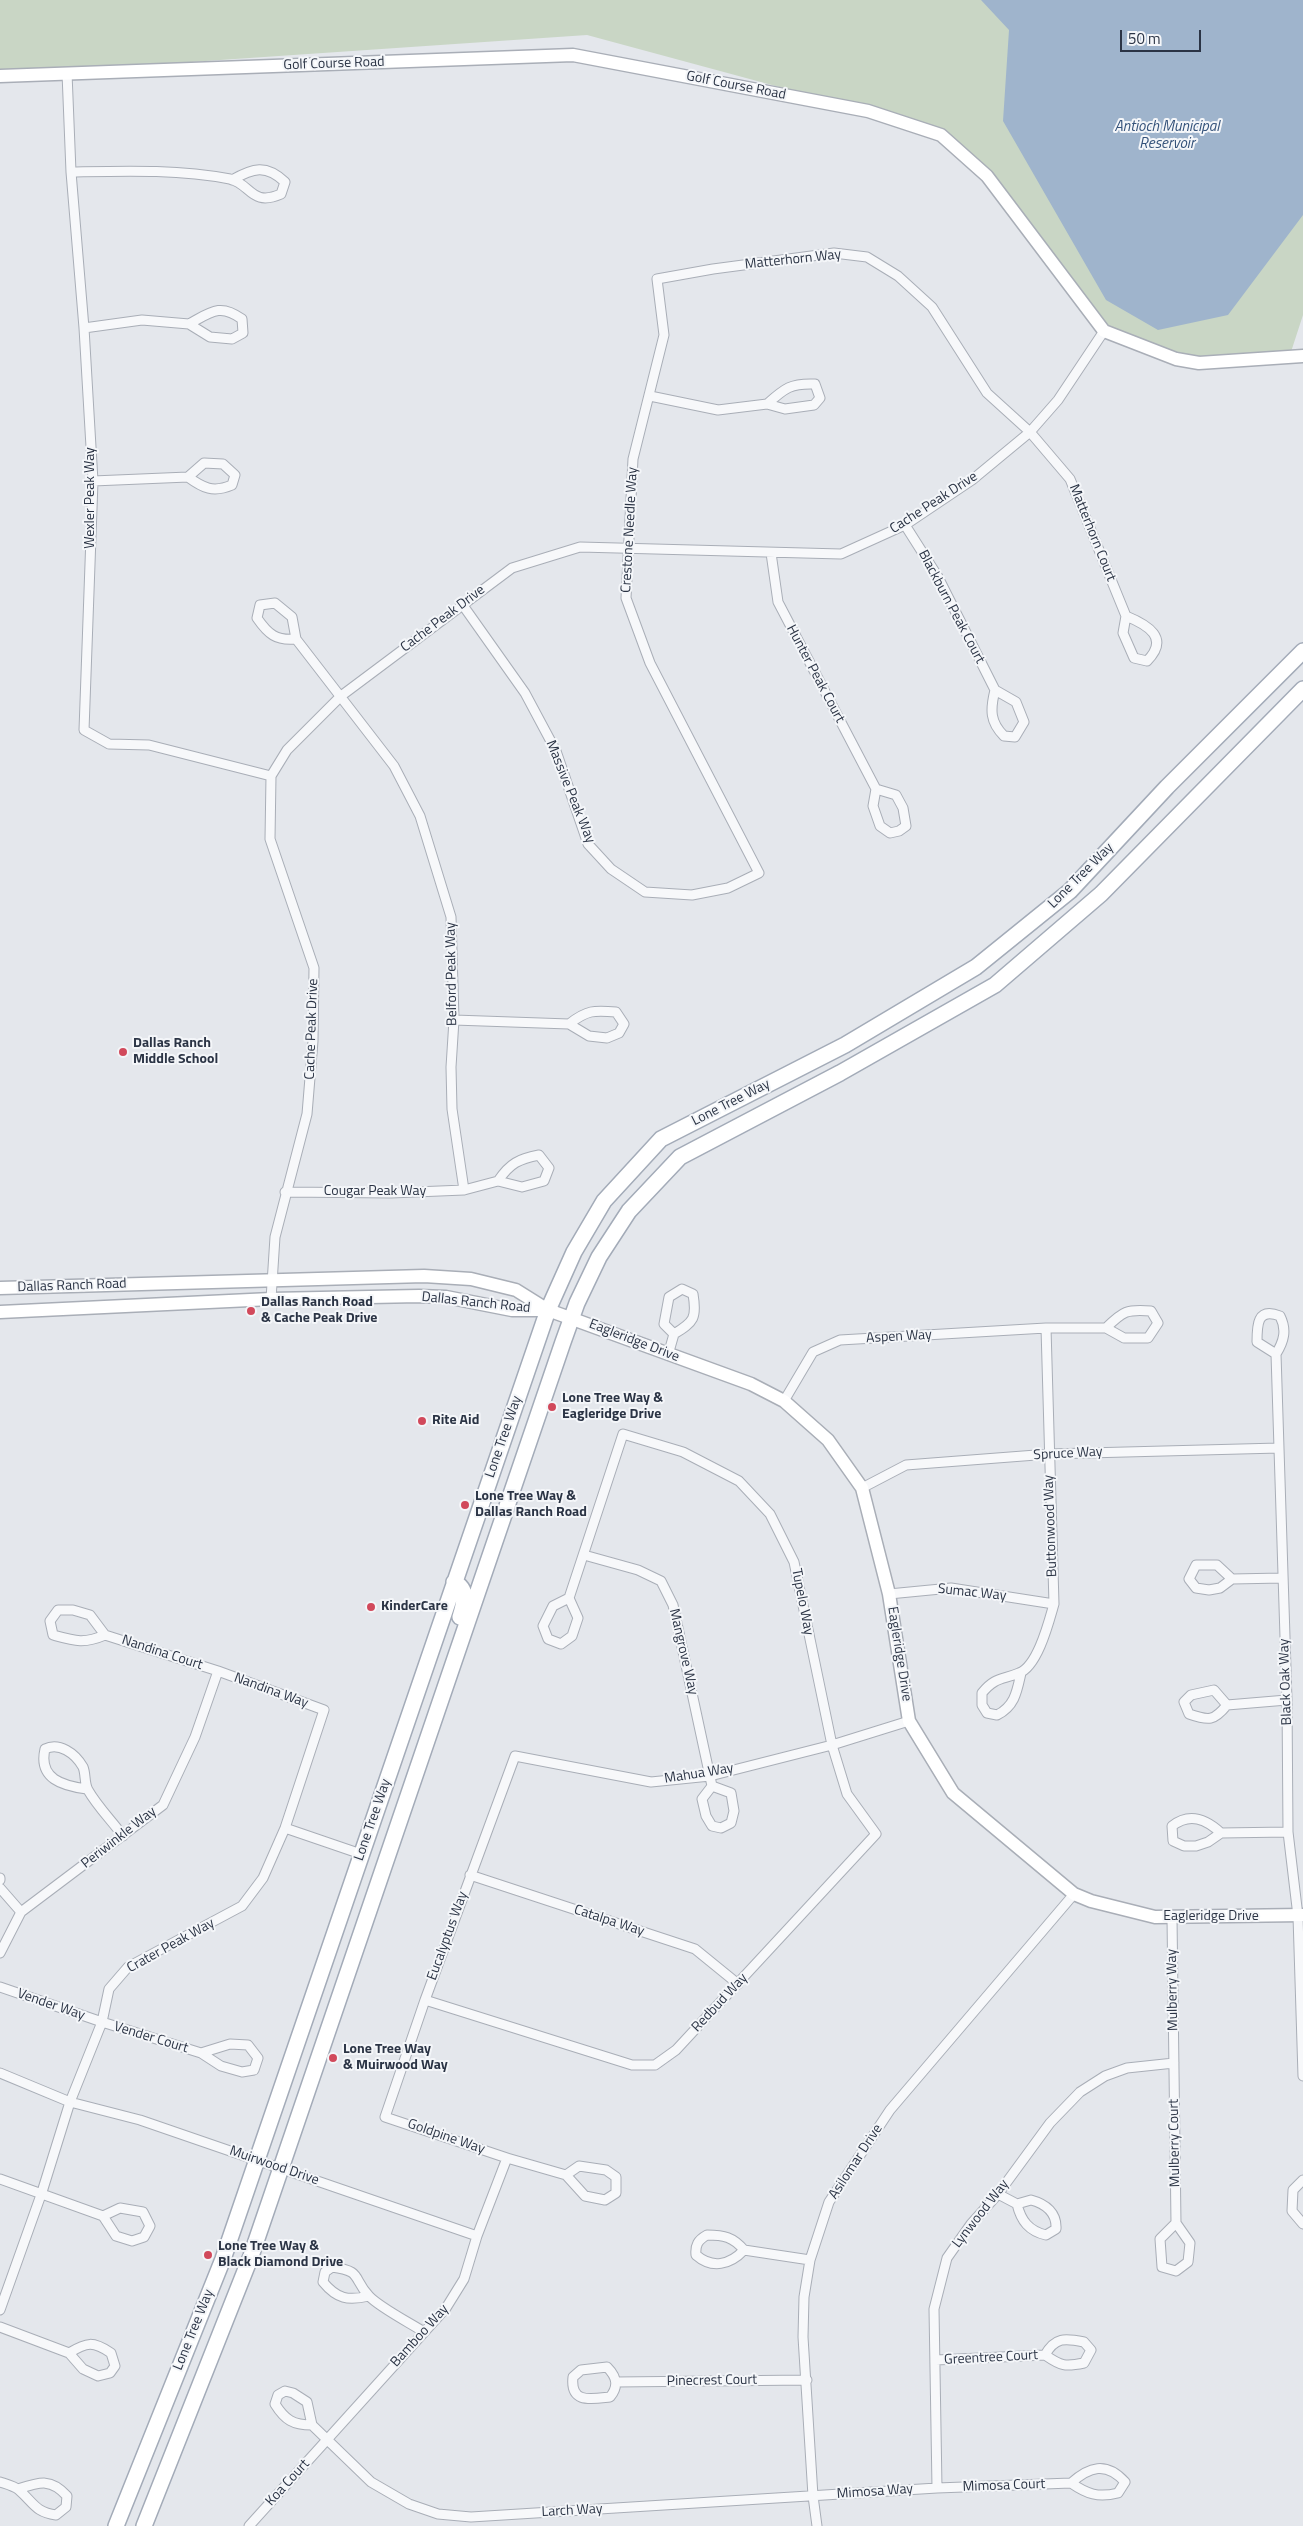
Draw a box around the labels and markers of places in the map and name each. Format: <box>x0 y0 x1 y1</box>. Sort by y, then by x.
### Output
place label: Dallas Ranch Middle School <box>133 1036 218 1068</box>
marker: Dallas Ranch Middle School <box>117 1046 129 1058</box>
place label: Dallas Ranch Road & Cache Peak Drive <box>261 1295 377 1328</box>
marker: Dallas Ranch Road & Cache Peak Drive <box>245 1305 257 1317</box>
place label: Lone Tree Way & Eagleridge Drive <box>562 1391 663 1424</box>
marker: Lone Tree Way & Eagleridge Drive <box>546 1401 558 1413</box>
place label: Rite Aid <box>432 1413 479 1429</box>
marker: Rite Aid <box>416 1415 428 1427</box>
place label: Lone Tree Way & Dallas Ranch Road <box>475 1489 587 1521</box>
marker: Lone Tree Way & Dallas Ranch Road <box>459 1499 471 1511</box>
place label: KinderCare <box>381 1599 448 1615</box>
marker: KinderCare <box>365 1601 377 1613</box>
place label: Lone Tree Way & Muirwood Way <box>343 2042 448 2074</box>
marker: Lone Tree Way & Muirwood Way <box>327 2052 339 2064</box>
place label: Lone Tree Way & Black Diamond Drive <box>218 2239 343 2272</box>
marker: Lone Tree Way & Black Diamond Drive <box>202 2249 214 2261</box>

